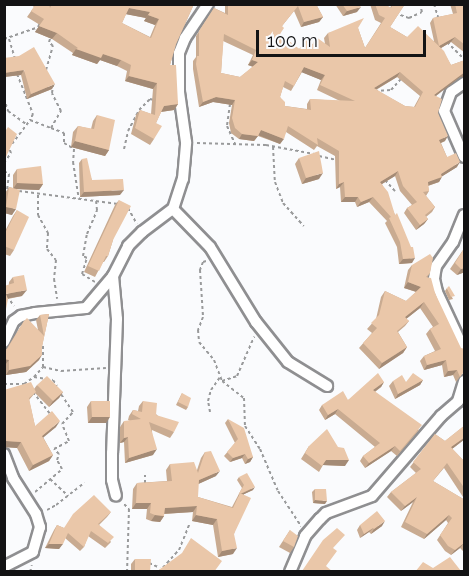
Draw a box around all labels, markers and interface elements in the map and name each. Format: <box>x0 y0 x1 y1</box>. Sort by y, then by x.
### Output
scale bar <box>259 18 428 56</box>
text: 100 m <box>267 30 318 51</box>

